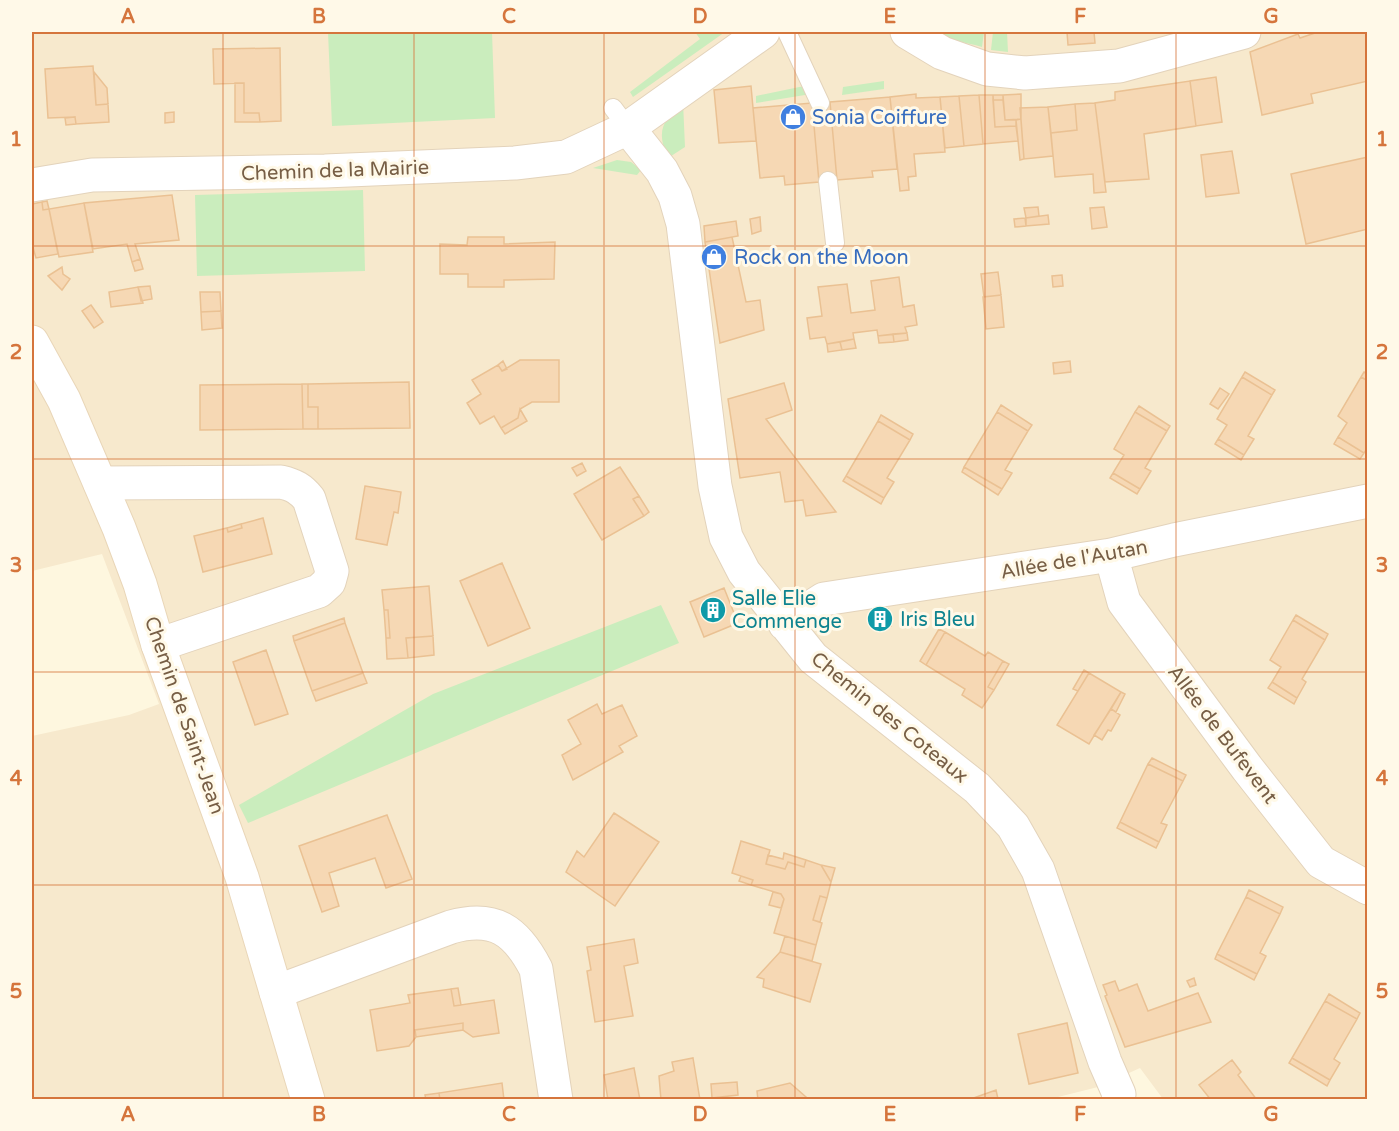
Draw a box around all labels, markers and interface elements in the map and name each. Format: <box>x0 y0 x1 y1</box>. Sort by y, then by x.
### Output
text: A <box>121 5 136 29</box>
text: B <box>312 5 326 29</box>
text: C <box>502 5 516 29</box>
text: D <box>692 5 708 29</box>
text: E <box>884 5 897 29</box>
text: F <box>1074 5 1086 29</box>
text: G <box>1263 5 1279 29</box>
shop icon: Sonia Coiffure <box>778 102 808 132</box>
place label: Sonia Coiffure <box>812 106 947 130</box>
text: 1 <box>10 128 22 152</box>
text: 1 <box>1376 128 1388 152</box>
street label: Chemin de la Mairie <box>241 156 429 186</box>
shop icon: Rock on the Moon <box>699 242 729 272</box>
place label: Rock on the Moon <box>734 246 909 270</box>
text: 2 <box>10 341 22 365</box>
text: 2 <box>1376 341 1388 365</box>
street label: Allée de l'Autan <box>999 535 1150 585</box>
text: 3 <box>10 554 22 578</box>
text: 3 <box>1376 554 1388 578</box>
place label: Salle Elie Commenge <box>732 587 842 634</box>
building icon: Salle Elie Commenge <box>698 595 728 625</box>
building icon: Iris Bleu <box>865 604 895 634</box>
place label: Iris Bleu <box>900 608 975 632</box>
street label: Chemin de Saint-Jean <box>139 613 229 817</box>
street label: Chemin des Coteaux <box>806 647 973 789</box>
street label: Allée de Bufevent <box>1162 661 1282 809</box>
text: 4 <box>10 767 23 791</box>
text: 4 <box>1376 767 1389 791</box>
text: 5 <box>10 980 22 1004</box>
text: 5 <box>1376 980 1388 1004</box>
text: A <box>121 1103 136 1127</box>
text: B <box>312 1103 326 1127</box>
text: C <box>502 1103 516 1127</box>
text: D <box>692 1103 708 1127</box>
text: E <box>884 1103 897 1127</box>
text: F <box>1074 1103 1086 1127</box>
text: G <box>1263 1103 1279 1127</box>

